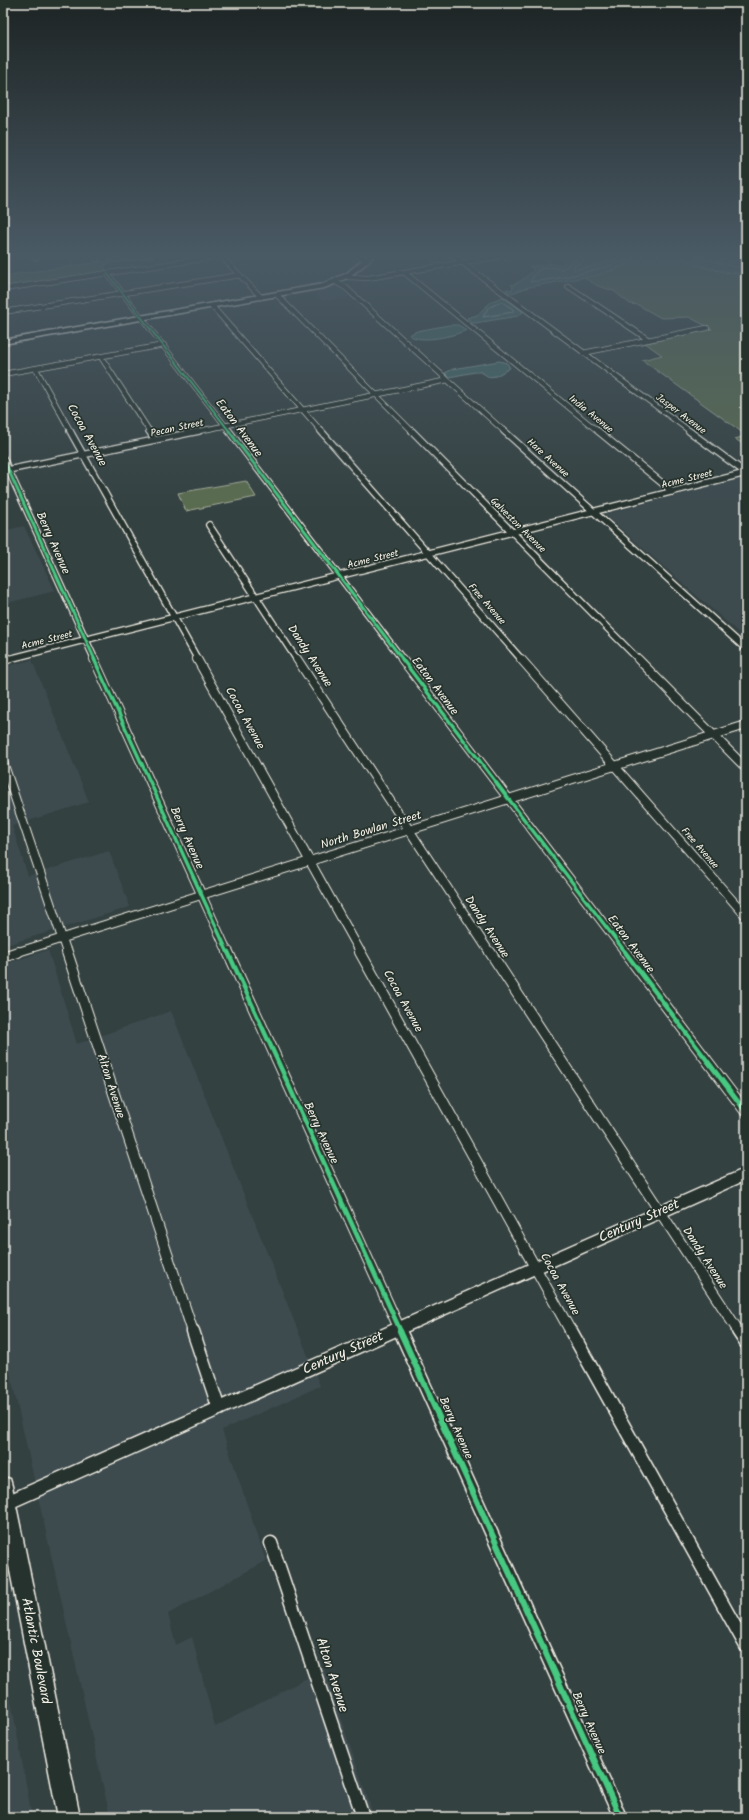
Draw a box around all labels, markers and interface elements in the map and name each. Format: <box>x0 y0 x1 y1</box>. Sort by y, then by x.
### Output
street label: Jasper Avenue <box>652 390 710 439</box>
street label: India Avenue <box>565 391 617 438</box>
street label: Eaton Avenue <box>211 395 268 462</box>
street label: Cocoa Avenue <box>62 400 112 470</box>
street label: Pecan Street <box>149 415 205 441</box>
street label: Hare Avenue <box>523 434 573 482</box>
street label: Acme Street <box>660 465 714 493</box>
street label: Galveston Avenue <box>486 493 550 557</box>
street label: Berry Avenue <box>31 509 75 578</box>
street label: Acme Street <box>346 545 400 573</box>
street label: Free Avenue <box>464 580 510 629</box>
street label: Dandy Avenue <box>283 621 338 692</box>
street label: Acme Street <box>20 626 74 654</box>
street label: Eaton Avenue <box>407 653 464 720</box>
street label: Cocoa Avenue <box>220 683 270 753</box>
street label: Berry Avenue <box>165 804 209 873</box>
street label: North Bowlan Street <box>318 805 424 854</box>
street label: Free Avenue <box>677 824 723 873</box>
street label: Dandy Avenue <box>460 892 515 963</box>
street label: Eaton Avenue <box>603 911 660 978</box>
street label: Cocoa Avenue <box>378 966 428 1036</box>
street label: Alton Avenue <box>92 1051 131 1121</box>
street label: Berry Avenue <box>298 1099 344 1168</box>
street label: Century Street <box>595 1193 684 1249</box>
street label: Dandy Avenue <box>678 1223 733 1294</box>
street label: Cocoa Avenue <box>535 1249 585 1319</box>
street label: Century Street <box>299 1325 388 1381</box>
street label: Berry Avenue <box>434 1394 478 1463</box>
street label: Atlantic Boulevard <box>15 1596 57 1707</box>
street label: Alton Avenue <box>309 1635 355 1716</box>
street label: Berry Avenue <box>567 1689 611 1758</box>

